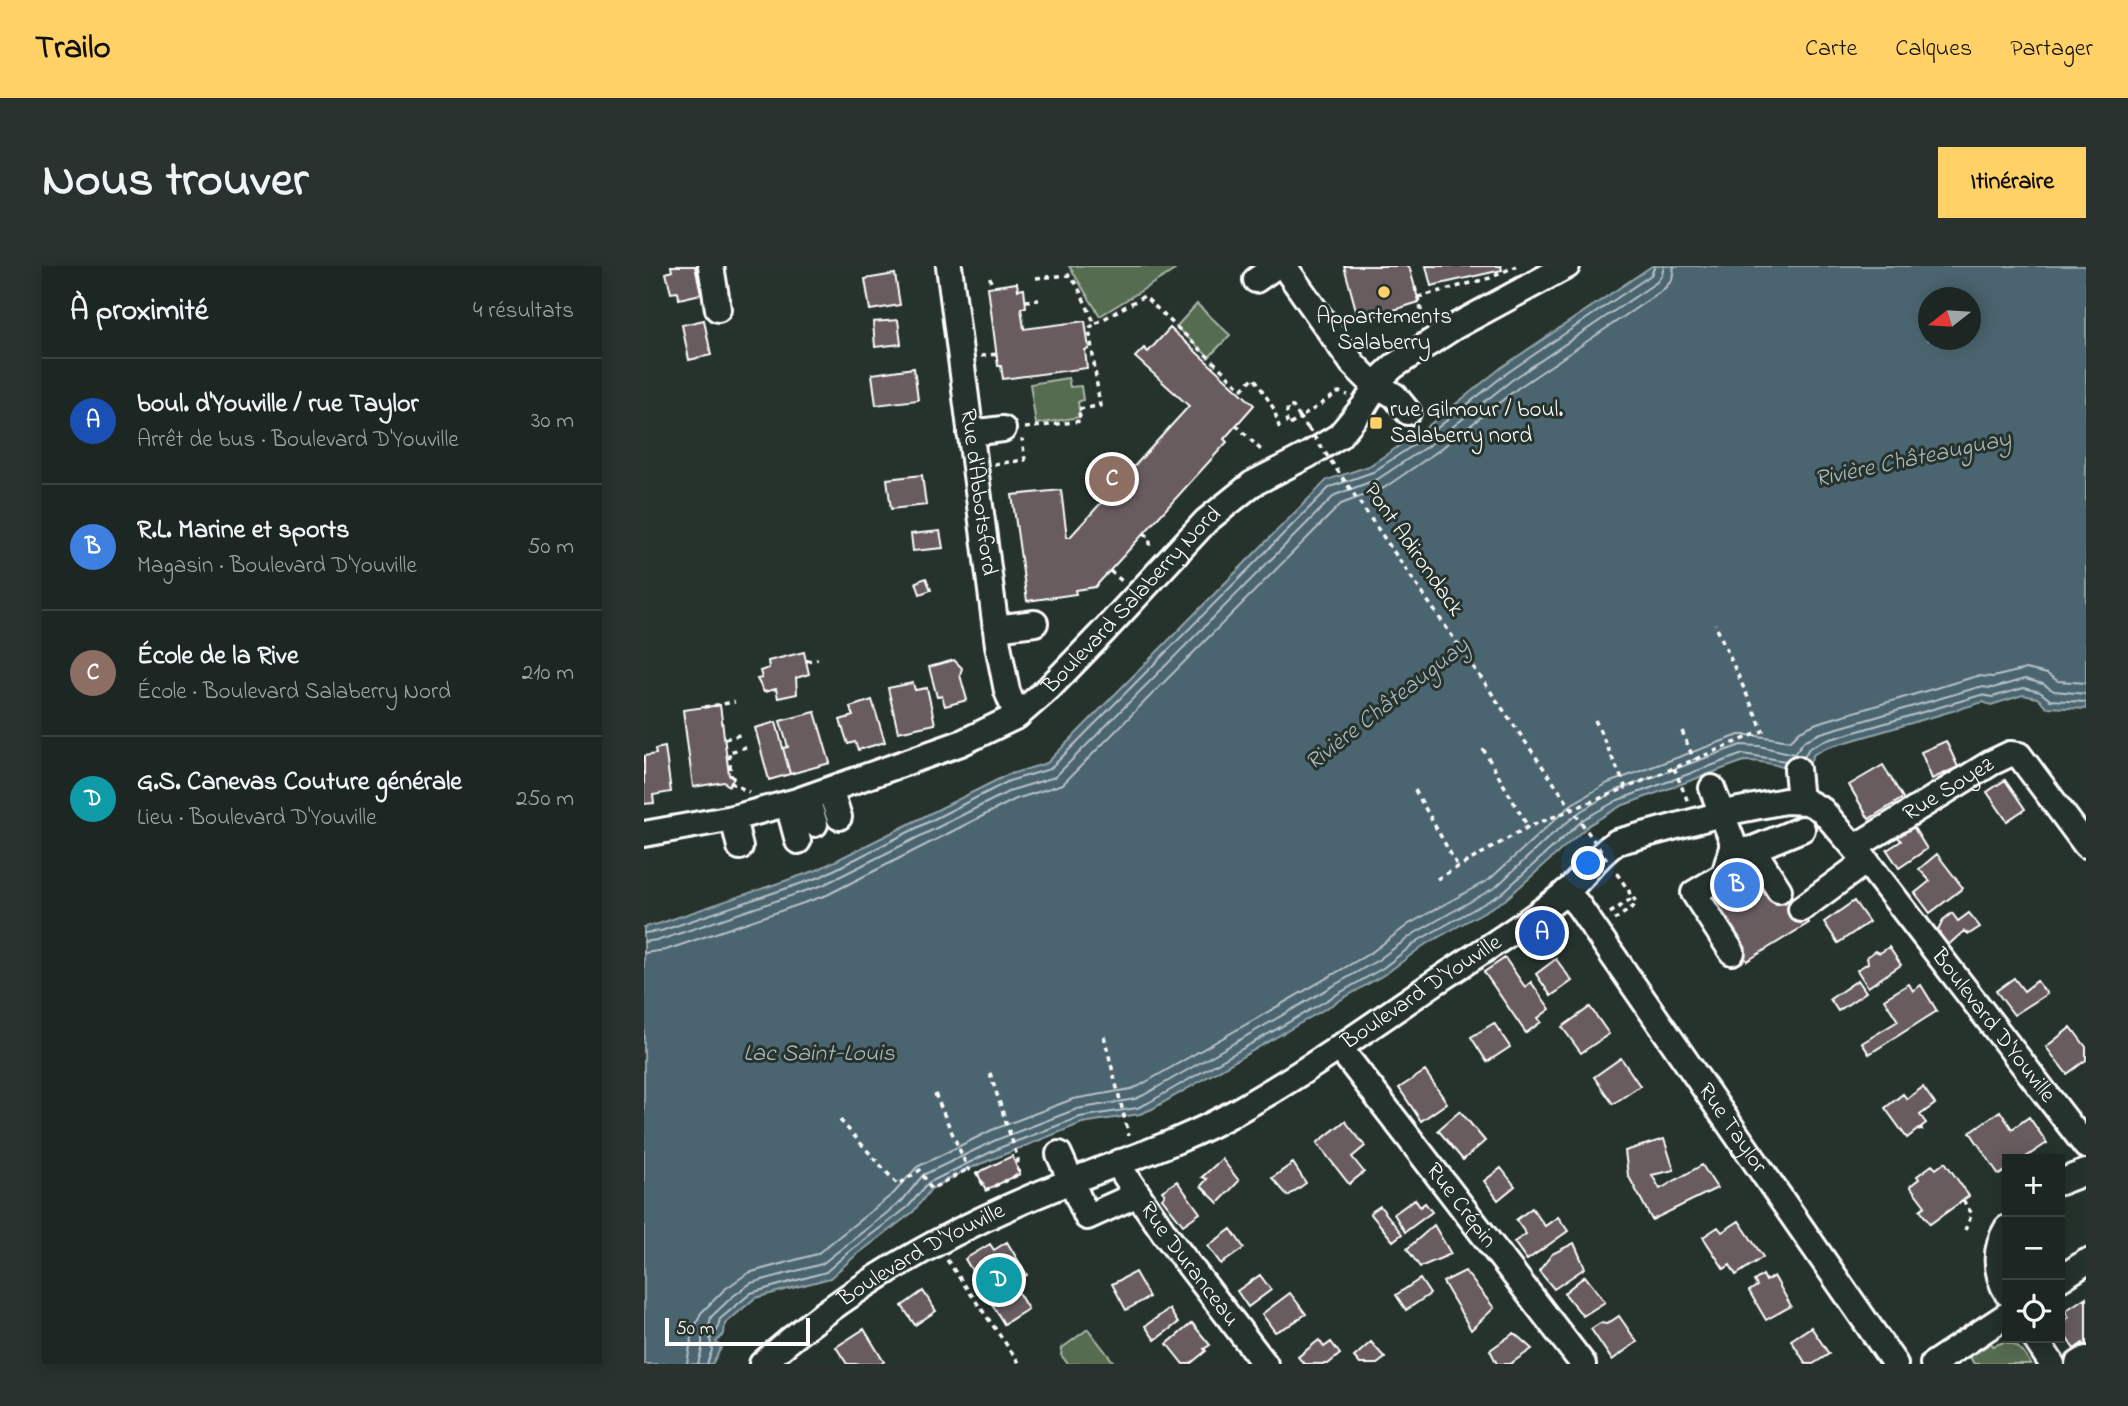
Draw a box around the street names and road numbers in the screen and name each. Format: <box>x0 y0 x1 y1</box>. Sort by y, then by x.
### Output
street label: Rue d'Abbotsford <box>951 407 1005 578</box>
street label: Pont Adirondack <box>1355 477 1472 624</box>
street label: Boulevard Salaberry Nord <box>1034 498 1229 703</box>
street label: Rue Soyez <box>1897 748 2001 830</box>
street label: Boulevard D'Youville <box>1334 926 1509 1059</box>
street label: Boulevard D'Youville <box>1922 941 2064 1110</box>
street label: Rue Taylor <box>1689 1076 1776 1181</box>
street label: Rue Crépin <box>1417 1156 1505 1255</box>
street label: Rue Duranceau <box>1131 1195 1247 1334</box>
street label: Boulevard D'Youville <box>835 1198 1011 1316</box>

